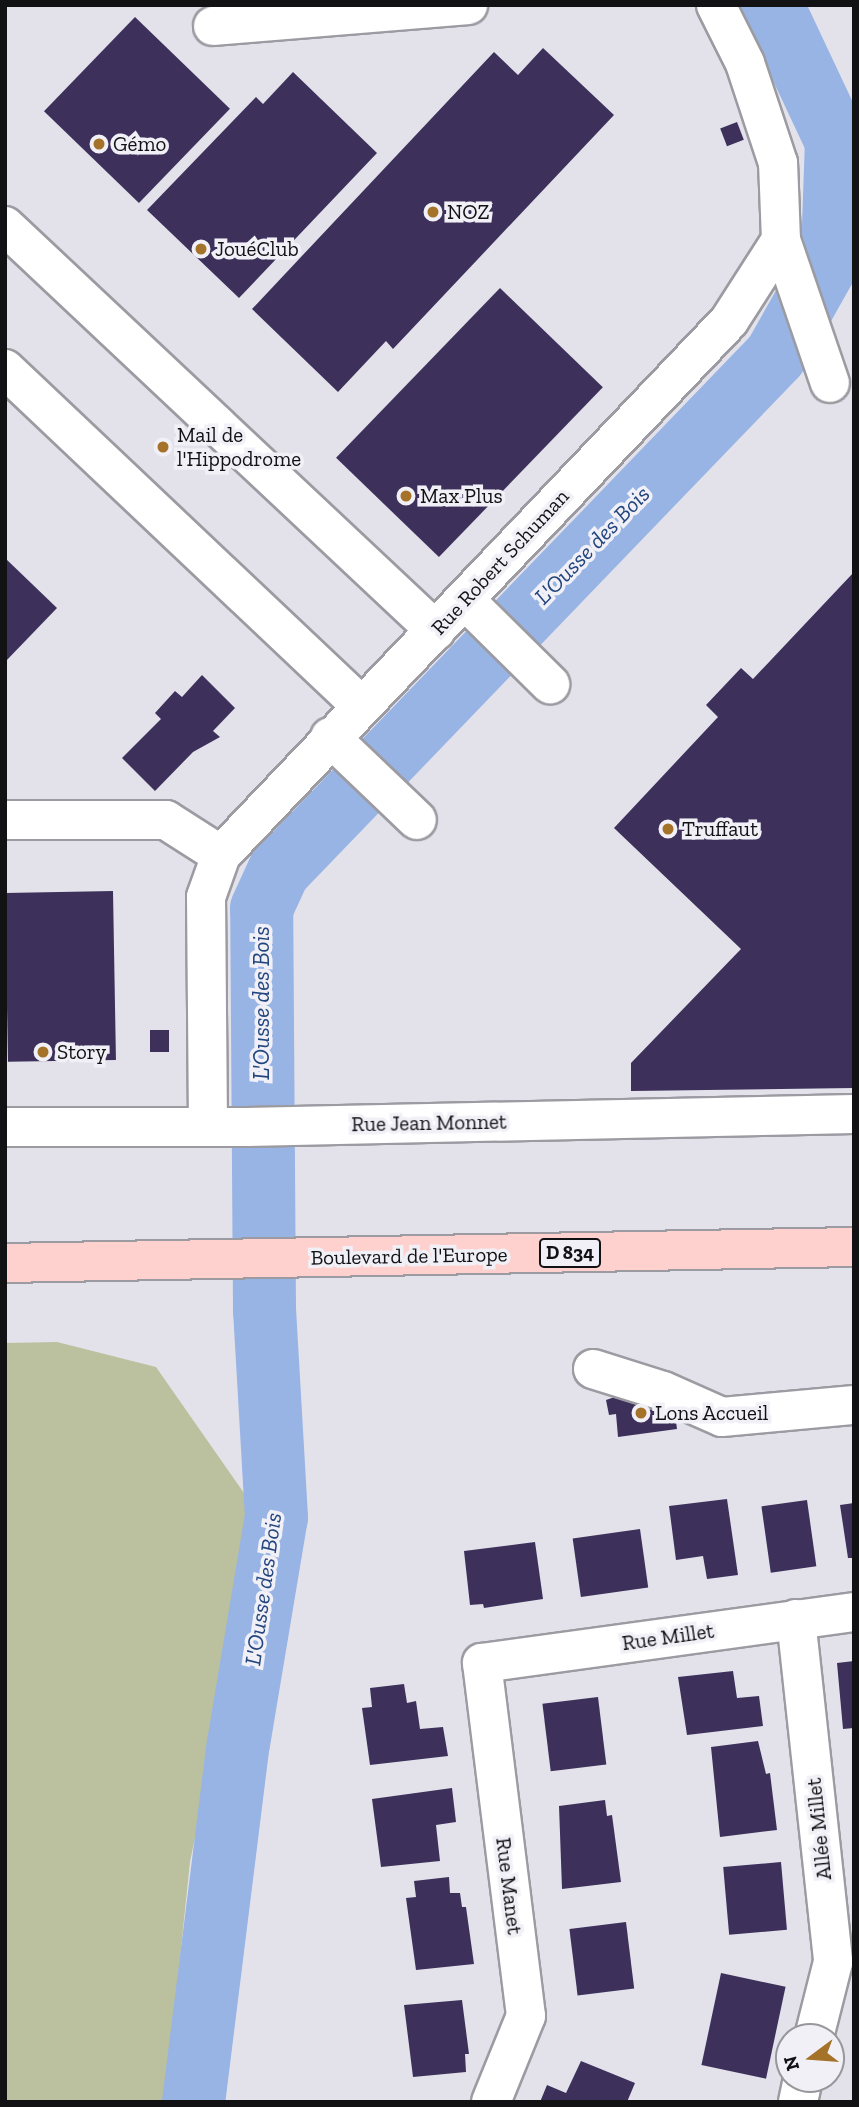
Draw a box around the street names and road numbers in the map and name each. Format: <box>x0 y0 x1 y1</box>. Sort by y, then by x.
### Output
street label: Rue Robert Schuman <box>426 484 574 640</box>
street label: Rue Jean Monnet <box>351 1109 507 1137</box>
road number: D 834 <box>538 1238 602 1268</box>
street label: Boulevard de l'Europe <box>310 1242 508 1270</box>
street label: Rue Millet <box>620 1618 716 1656</box>
street label: Allée Millet <box>801 1777 837 1881</box>
street label: Rue Manet <box>491 1836 527 1936</box>

